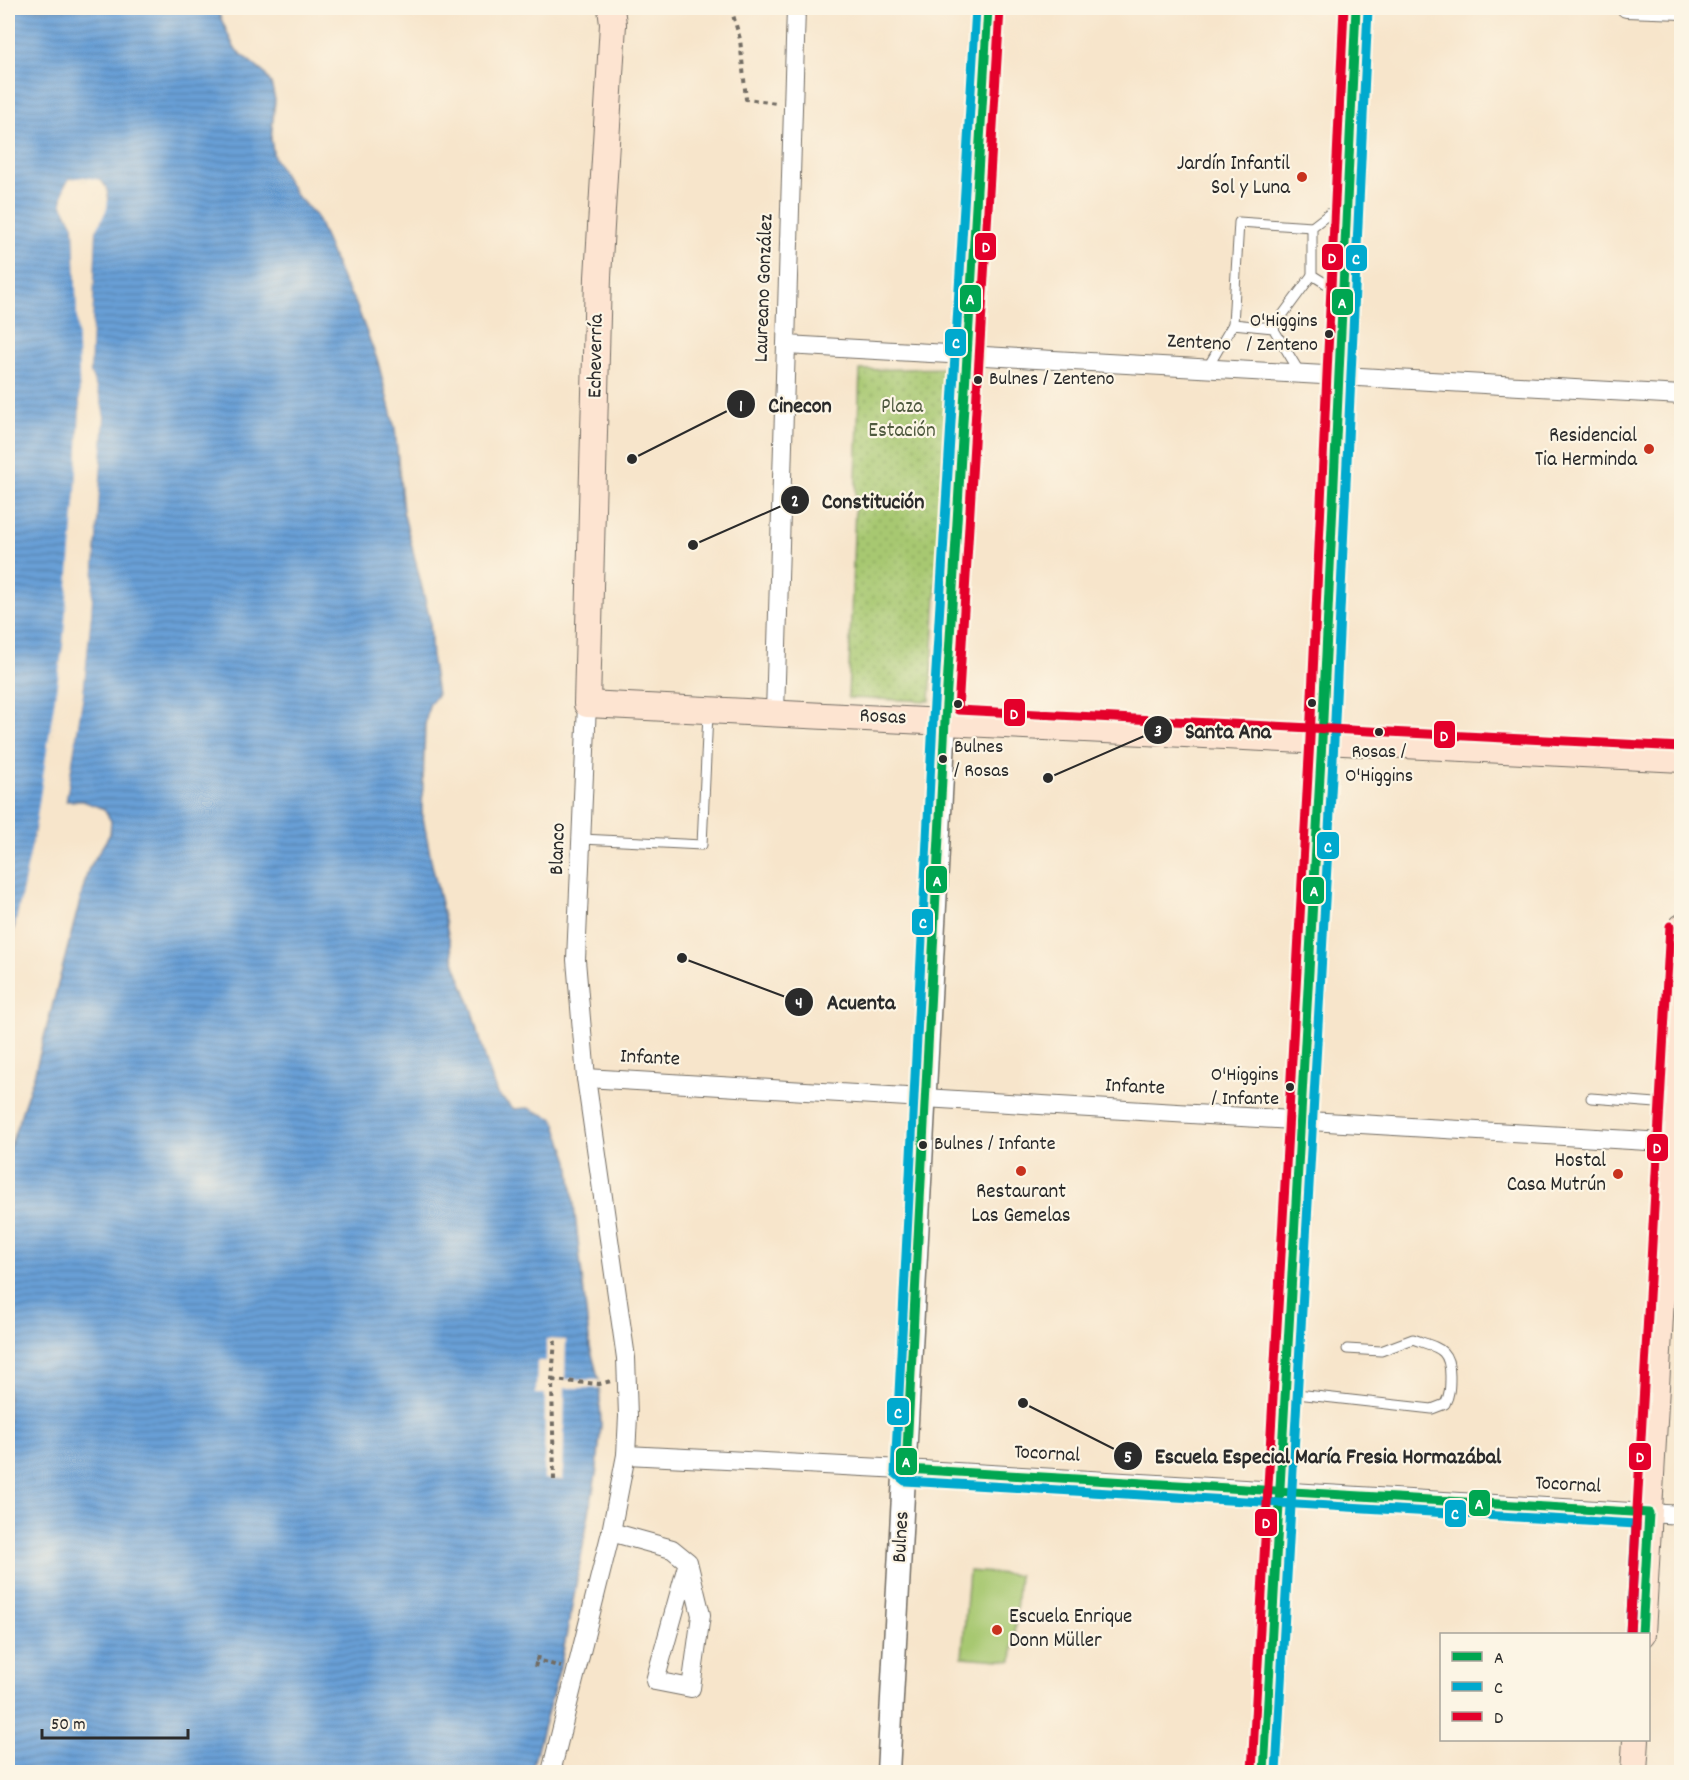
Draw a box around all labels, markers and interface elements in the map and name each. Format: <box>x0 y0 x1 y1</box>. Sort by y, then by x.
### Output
place label: Jardín Infantil Sol y Luna <box>1177 150 1291 204</box>
marker: Jardín Infantil Sol y Luna <box>1295 170 1309 184</box>
street label: Laureano González <box>747 213 783 363</box>
line badge: D <box>974 232 997 261</box>
text: D <box>982 237 991 260</box>
line badge: D <box>1321 243 1344 271</box>
line badge: C <box>1345 244 1368 272</box>
text: D <box>1328 248 1337 271</box>
text: C <box>1352 249 1360 272</box>
line badge: A <box>959 284 982 313</box>
line badge: A <box>1331 288 1354 316</box>
text: A <box>966 289 975 312</box>
text: A <box>1338 293 1347 316</box>
place label: O'Higgins / Zenteno <box>1247 308 1318 360</box>
street label: Echeverría <box>581 313 613 398</box>
street label: Zenteno <box>1166 327 1232 361</box>
line badge: C <box>944 328 967 357</box>
marker: O'Higgins / Zenteno <box>1323 328 1335 340</box>
text: C <box>952 333 960 356</box>
place label: Bulnes / Zenteno <box>989 366 1114 394</box>
marker: Bulnes / Zenteno <box>972 374 984 386</box>
callout: Cinecon <box>726 384 844 424</box>
text: Cinecon <box>768 392 832 423</box>
park label: Plaza Estación <box>868 393 936 447</box>
text: 1 <box>739 395 743 420</box>
place label: Residencial Tia Herminda <box>1535 422 1638 476</box>
marker: Residencial Tia Herminda <box>1642 442 1656 456</box>
callout: Constitución <box>780 480 937 520</box>
text: Constitución <box>822 488 924 519</box>
text: 2 <box>791 490 799 515</box>
unlabelled marker <box>1306 697 1318 709</box>
unlabelled marker <box>952 698 964 710</box>
line badge: D <box>1003 698 1026 727</box>
street label: Rosas <box>859 702 907 734</box>
text: D <box>1010 704 1019 727</box>
callout: Santa Ana <box>1143 710 1283 750</box>
text: Santa Ana <box>1185 718 1272 749</box>
text: 3 <box>1154 720 1162 745</box>
line badge: D <box>1433 720 1456 749</box>
marker: Rosas / O'Higgins <box>1373 726 1385 738</box>
text: D <box>1440 726 1449 749</box>
place label: Bulnes / Rosas <box>954 734 1009 786</box>
place label: Rosas / O'Higgins <box>1345 739 1413 791</box>
marker: Bulnes / Rosas <box>937 753 949 765</box>
street label: Blanco <box>543 822 575 876</box>
line badge: C <box>1316 831 1340 860</box>
text: C <box>1324 837 1332 860</box>
line badge: A <box>925 865 948 894</box>
text: A <box>933 871 942 894</box>
line badge: A <box>1302 876 1325 905</box>
text: A <box>1310 881 1319 904</box>
line badge: C <box>911 908 934 936</box>
text: C <box>919 913 927 936</box>
callout: Acuenta <box>784 982 907 1022</box>
text: Acuenta <box>827 989 896 1020</box>
text: 4 <box>795 992 803 1017</box>
street label: Infante <box>619 1042 681 1076</box>
place label: O'Higgins / Infante <box>1211 1062 1279 1114</box>
street label: Infante <box>1104 1071 1166 1105</box>
marker: O'Higgins / Infante <box>1284 1081 1296 1093</box>
place label: Bulnes / Infante <box>934 1131 1056 1159</box>
line badge: D <box>1646 1133 1669 1162</box>
text: D <box>1653 1138 1662 1161</box>
marker: Bulnes / Infante <box>917 1139 929 1151</box>
place label: Hostal Casa Mutrún <box>1507 1147 1606 1201</box>
marker: Restaurant Las Gemelas <box>1014 1164 1028 1178</box>
marker: Hostal Casa Mutrún <box>1611 1167 1625 1181</box>
place label: Restaurant Las Gemelas <box>971 1178 1071 1232</box>
line badge: C <box>886 1397 910 1426</box>
text: C <box>894 1403 902 1426</box>
callout: Escuela Especial María Fresia Hormazábal <box>1113 1436 1514 1476</box>
street label: Tocornal <box>1013 1438 1081 1472</box>
line badge: D <box>1628 1442 1652 1471</box>
text: Escuela Especial María Fresia Hormazábal <box>1155 1443 1502 1474</box>
text: 5 <box>1124 1446 1132 1471</box>
line badge: A <box>895 1447 918 1476</box>
text: D <box>1636 1447 1645 1470</box>
text: A <box>902 1452 911 1475</box>
street label: Tocornal <box>1534 1469 1602 1503</box>
line badge: A <box>1468 1489 1491 1517</box>
text: A <box>1475 1494 1484 1517</box>
line badge: C <box>1444 1499 1467 1528</box>
text: C <box>1451 1504 1459 1527</box>
line badge: D <box>1254 1508 1278 1537</box>
street label: Bulnes <box>886 1510 918 1564</box>
text: D <box>1262 1513 1271 1536</box>
place label: Escuela Enrique Donn Müller <box>1009 1603 1132 1657</box>
marker: Escuela Enrique Donn Müller <box>990 1623 1004 1637</box>
legend <box>1440 1633 1650 1741</box>
text: A <box>1494 1647 1504 1672</box>
text: C <box>1494 1677 1503 1702</box>
scale bar <box>42 1702 188 1740</box>
text: D <box>1494 1707 1503 1732</box>
text: 50 m <box>51 1713 86 1738</box>

